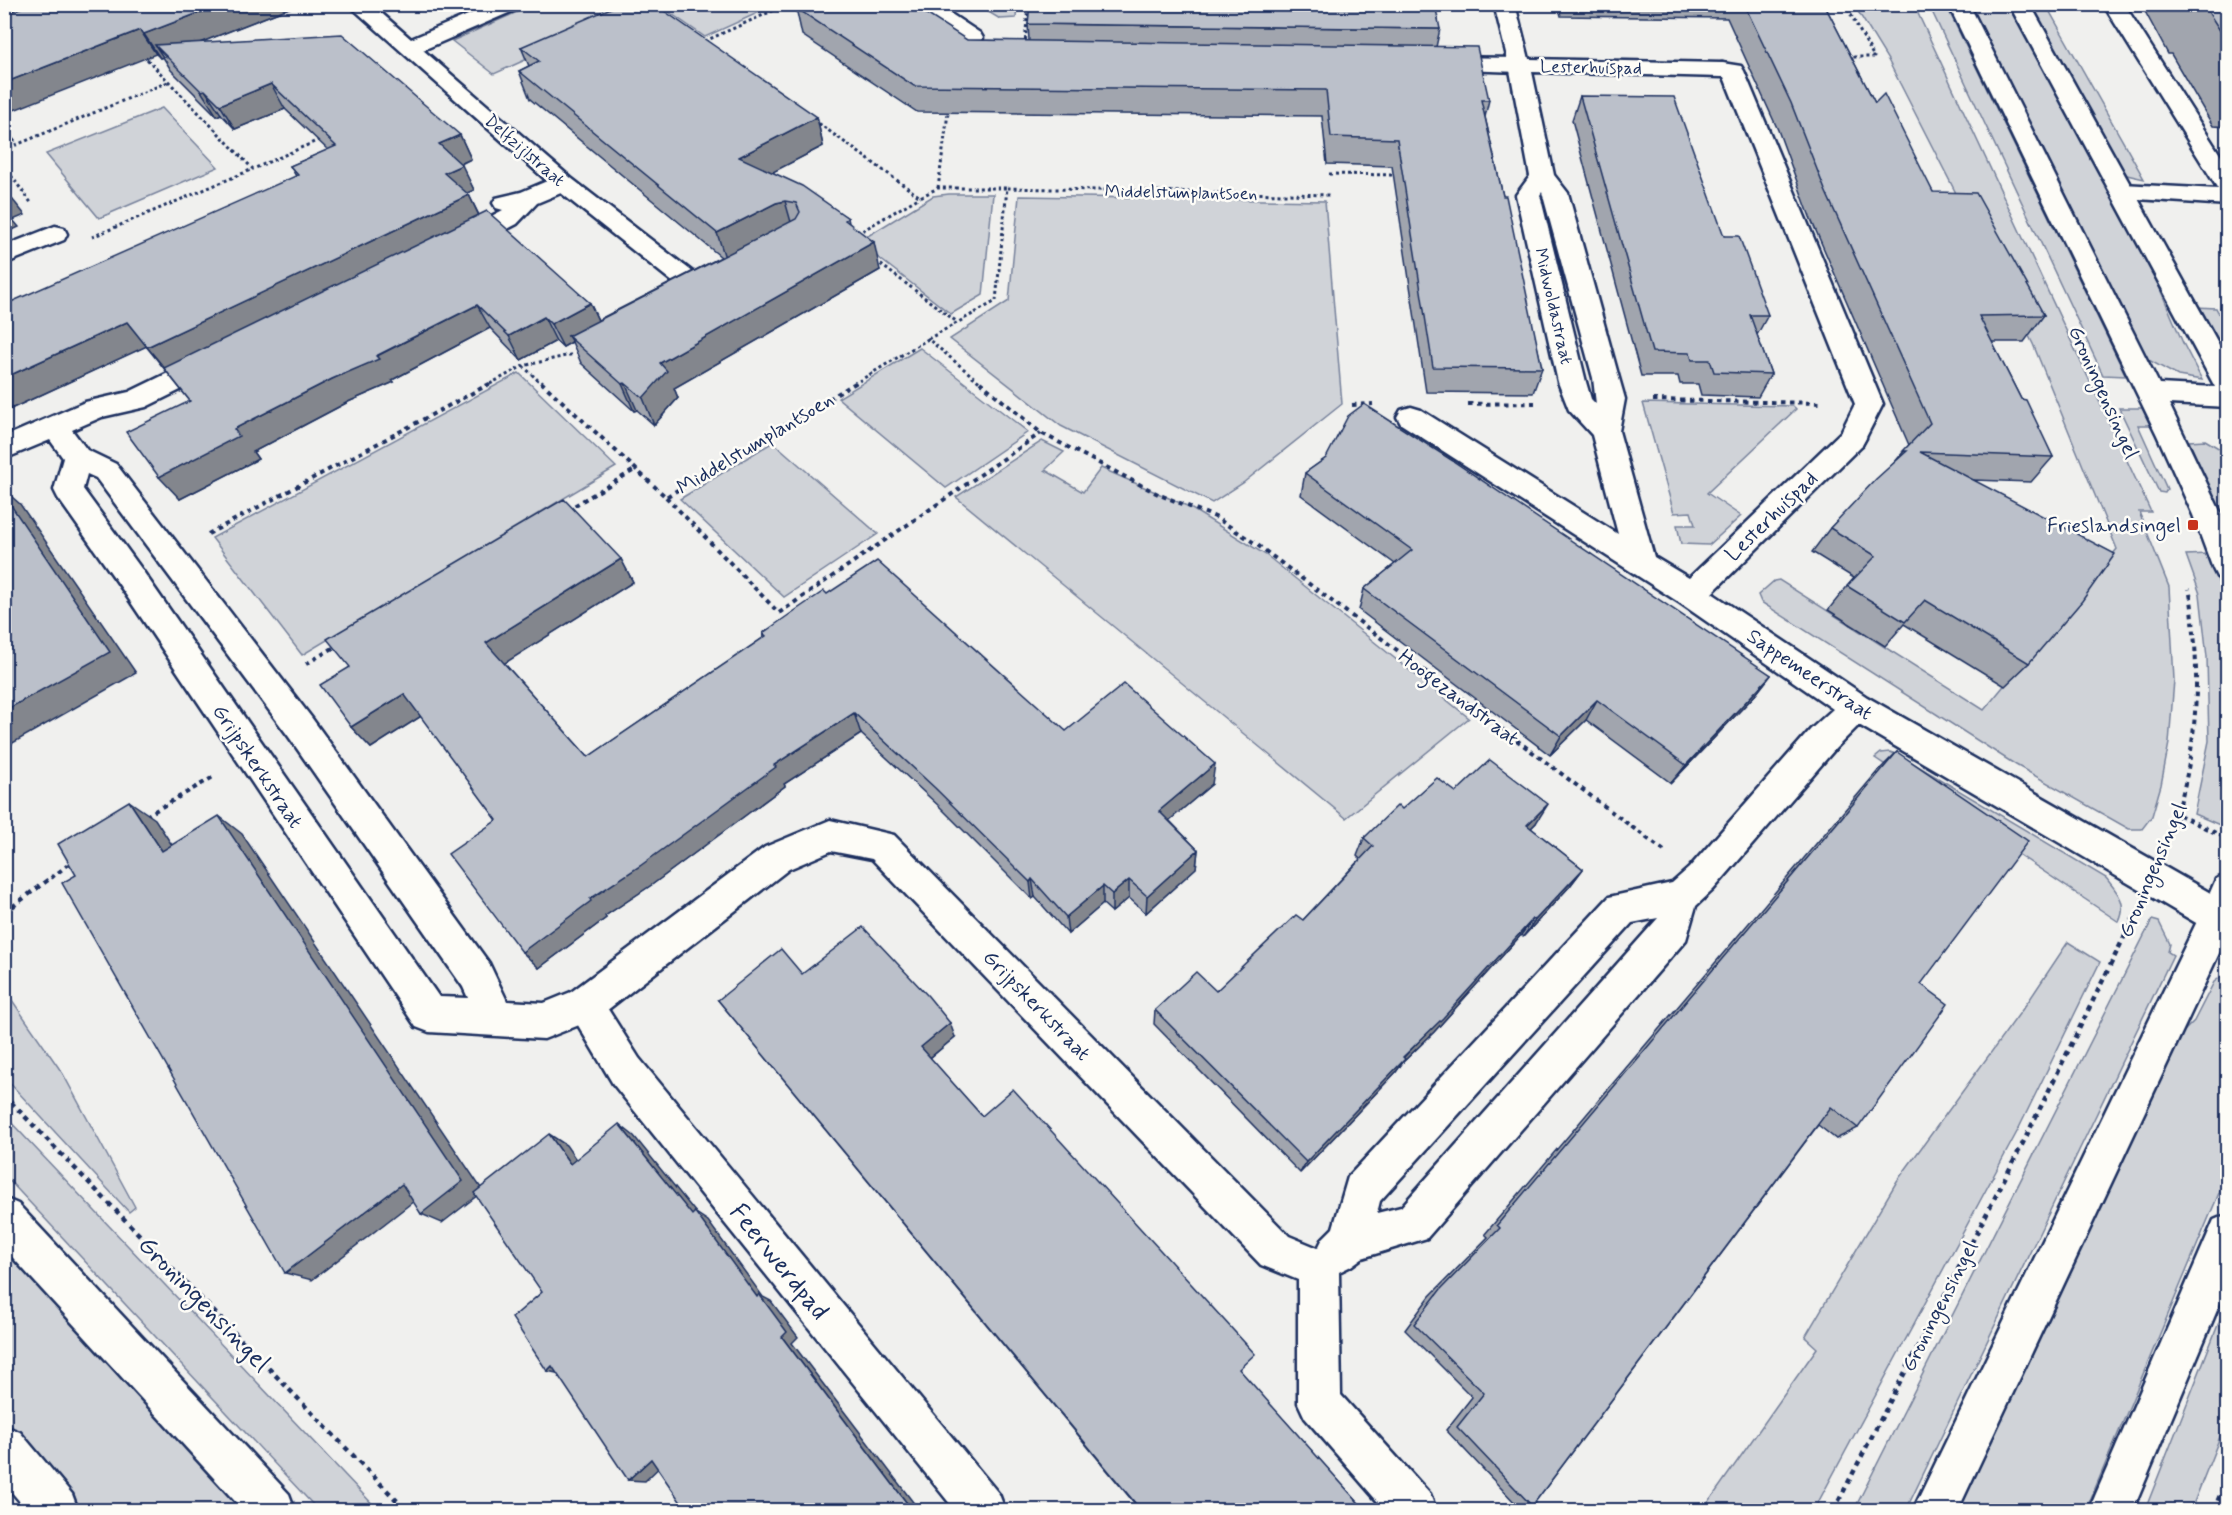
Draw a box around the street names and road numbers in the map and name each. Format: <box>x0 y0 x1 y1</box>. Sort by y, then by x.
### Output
street label: Lesterhuispad <box>1540 55 1642 81</box>
street label: Delfzijlstraat <box>479 109 570 193</box>
street label: Middelstumplantsoen <box>1104 180 1258 206</box>
street label: Midwoldastraat <box>1528 246 1578 367</box>
street label: Groningensingel <box>2060 321 2145 464</box>
street label: Middelstumplantsoen <box>672 386 839 502</box>
street label: Lesterhuispad <box>1719 465 1824 568</box>
street label: Sappemeerstraat <box>1741 622 1878 727</box>
street label: Hoogezandstraat <box>1391 643 1525 754</box>
street label: Grijpskerkstraat <box>205 699 309 834</box>
street label: Groningensingel <box>2112 799 2195 942</box>
street label: Grijpskerkstraat <box>976 944 1096 1067</box>
street label: Feerwerdpad <box>721 1197 836 1328</box>
street label: Groningensingel <box>128 1229 277 1381</box>
street label: Groningensingel <box>1895 1236 1986 1377</box>

